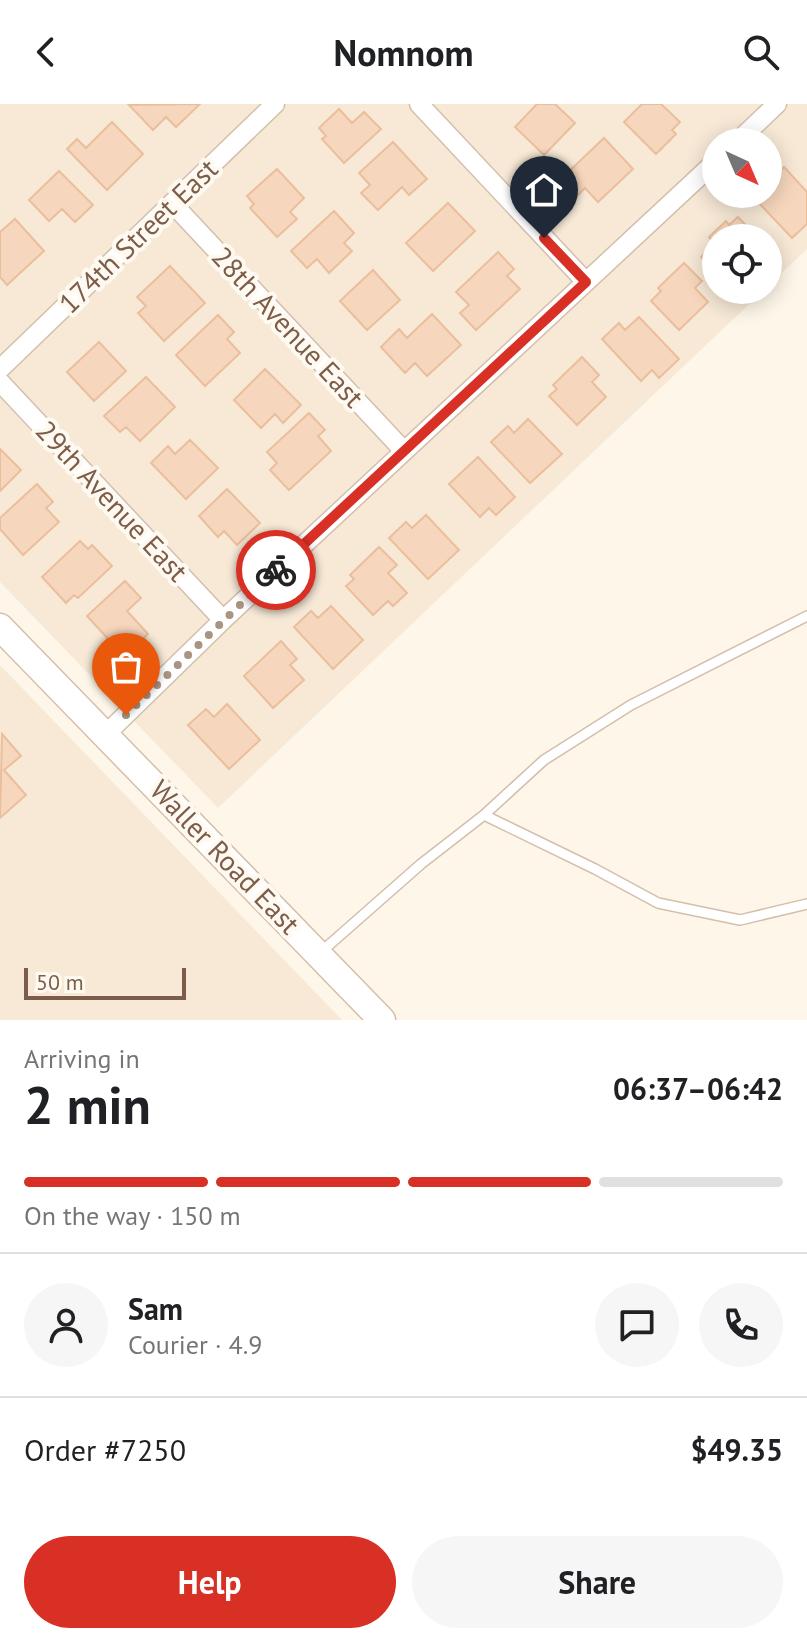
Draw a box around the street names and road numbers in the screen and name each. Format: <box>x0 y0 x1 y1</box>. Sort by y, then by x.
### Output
street label: 174th Street East <box>50 150 225 321</box>
street label: 28th Avenue East <box>204 238 373 415</box>
street label: 29th Avenue East <box>28 412 197 589</box>
street label: Waller Road East <box>142 772 309 942</box>

